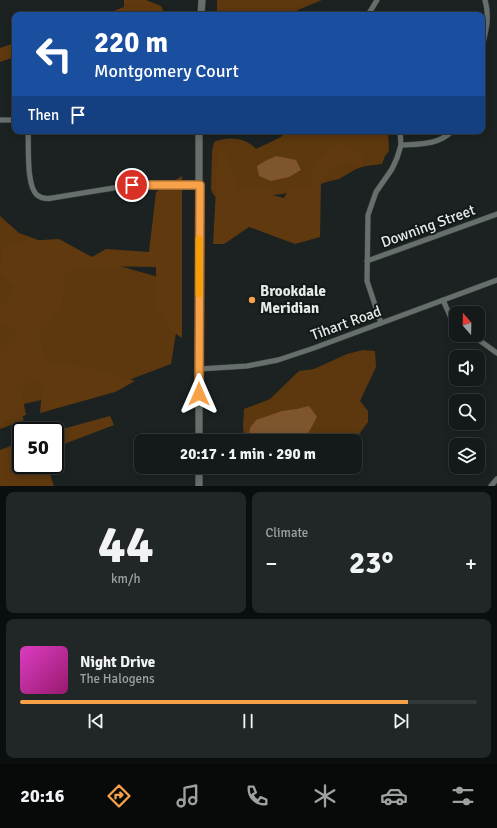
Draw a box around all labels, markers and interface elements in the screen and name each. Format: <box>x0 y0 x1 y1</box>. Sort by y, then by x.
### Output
text: 220 m <box>94 26 168 60</box>
icon: left <box>28 28 80 80</box>
text: Montgomery Court <box>94 60 239 82</box>
icon: arrive <box>67 104 89 126</box>
text: Then <box>28 106 59 124</box>
pin <box>115 168 149 202</box>
icon: arrive <box>121 174 143 196</box>
street label: Downing Street <box>378 201 478 251</box>
place label: Brookdale Meridian <box>260 282 326 317</box>
marker: Brookdale Meridian <box>247 295 257 305</box>
street label: Tihart Road <box>308 302 384 344</box>
north arrow <box>449 306 485 342</box>
map controls <box>449 306 485 474</box>
button: sound <box>449 350 485 386</box>
position arrow <box>178 373 220 415</box>
button: search <box>449 394 485 430</box>
speed limit sign: 50 <box>12 422 64 474</box>
button: layers <box>449 438 485 474</box>
text: 20:17 · 1 min · 290 m <box>180 445 316 463</box>
text: 44 <box>98 513 154 577</box>
text: Climate <box>266 525 308 541</box>
text: 23° <box>349 545 393 582</box>
text: − <box>266 550 277 577</box>
text: + <box>465 550 477 577</box>
text: km/h <box>111 571 140 587</box>
text: Night Drive <box>80 653 155 671</box>
text: The Halogens <box>80 671 155 687</box>
icon: previous <box>85 710 107 732</box>
icon: pause <box>237 710 259 732</box>
icon: next <box>390 710 412 732</box>
icon: directions <box>105 782 133 810</box>
icon: music <box>174 782 202 810</box>
icon: phone <box>243 782 271 810</box>
icon: climate <box>311 782 339 810</box>
icon: car <box>380 782 408 810</box>
icon: filters <box>449 782 477 810</box>
text: 20:16 <box>20 785 65 807</box>

